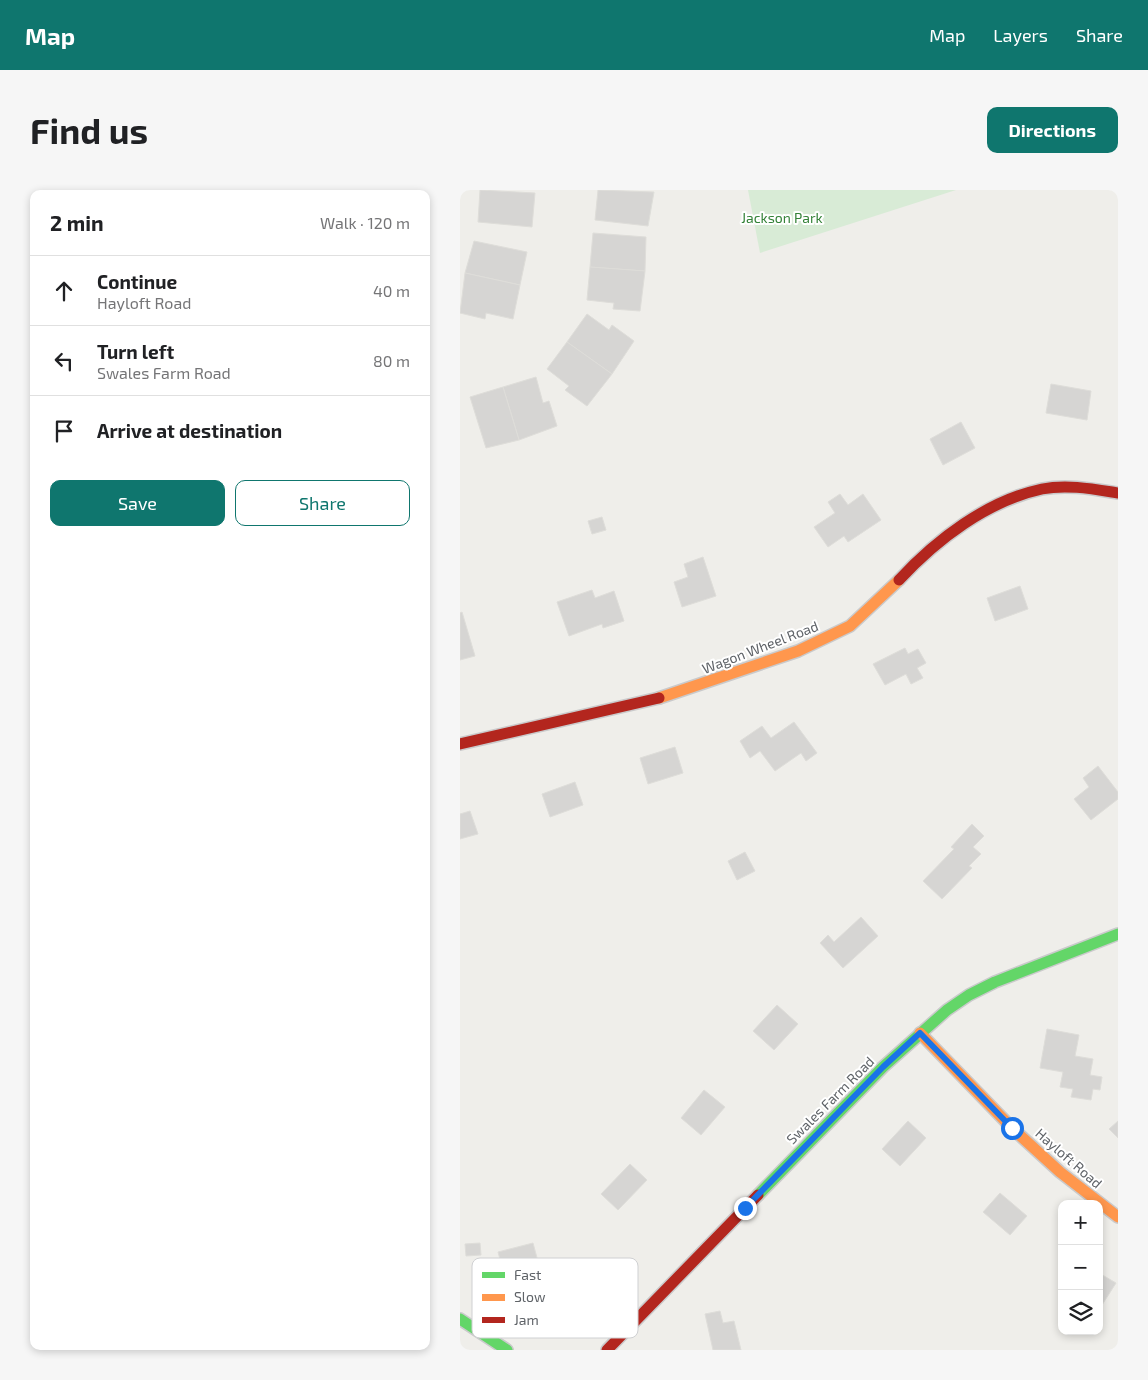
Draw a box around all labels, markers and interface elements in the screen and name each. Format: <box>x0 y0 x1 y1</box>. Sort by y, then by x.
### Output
text: Map <box>25 21 75 50</box>
text: Map <box>929 24 965 46</box>
text: Layers <box>993 24 1048 46</box>
text: Share <box>1076 24 1123 46</box>
button: Directions <box>987 107 1118 153</box>
text: Find us <box>30 109 148 151</box>
park label: Jackson Park <box>741 209 823 226</box>
text: 2 min <box>50 210 104 235</box>
text: Walk · 120 m <box>320 213 410 232</box>
text: Continue <box>97 270 177 293</box>
icon: ahead <box>50 277 78 305</box>
text: 40 m <box>373 281 410 300</box>
text: Hayloft Road <box>97 293 191 312</box>
text: Turn left <box>97 340 174 363</box>
icon: left <box>50 347 78 375</box>
text: 80 m <box>373 351 410 370</box>
text: Swales Farm Road <box>97 363 231 382</box>
icon: arrive <box>50 417 78 445</box>
text: Arrive at destination <box>97 419 282 442</box>
button: Save <box>50 480 225 526</box>
button: Share <box>235 480 410 526</box>
street label: Wagon Wheel Road <box>699 617 821 677</box>
street label: Swales Farm Road <box>783 1053 877 1147</box>
route start <box>1001 1117 1024 1140</box>
street label: Hayloft Road <box>1032 1125 1106 1191</box>
route end <box>734 1197 757 1220</box>
map controls <box>1058 1200 1103 1335</box>
button: + <box>1058 1200 1103 1245</box>
button: − <box>1058 1245 1103 1290</box>
legend <box>472 1258 638 1338</box>
text: Fast <box>514 1266 541 1283</box>
text: Slow <box>514 1288 546 1305</box>
button: layers <box>1058 1290 1103 1335</box>
text: Jam <box>514 1311 539 1328</box>

